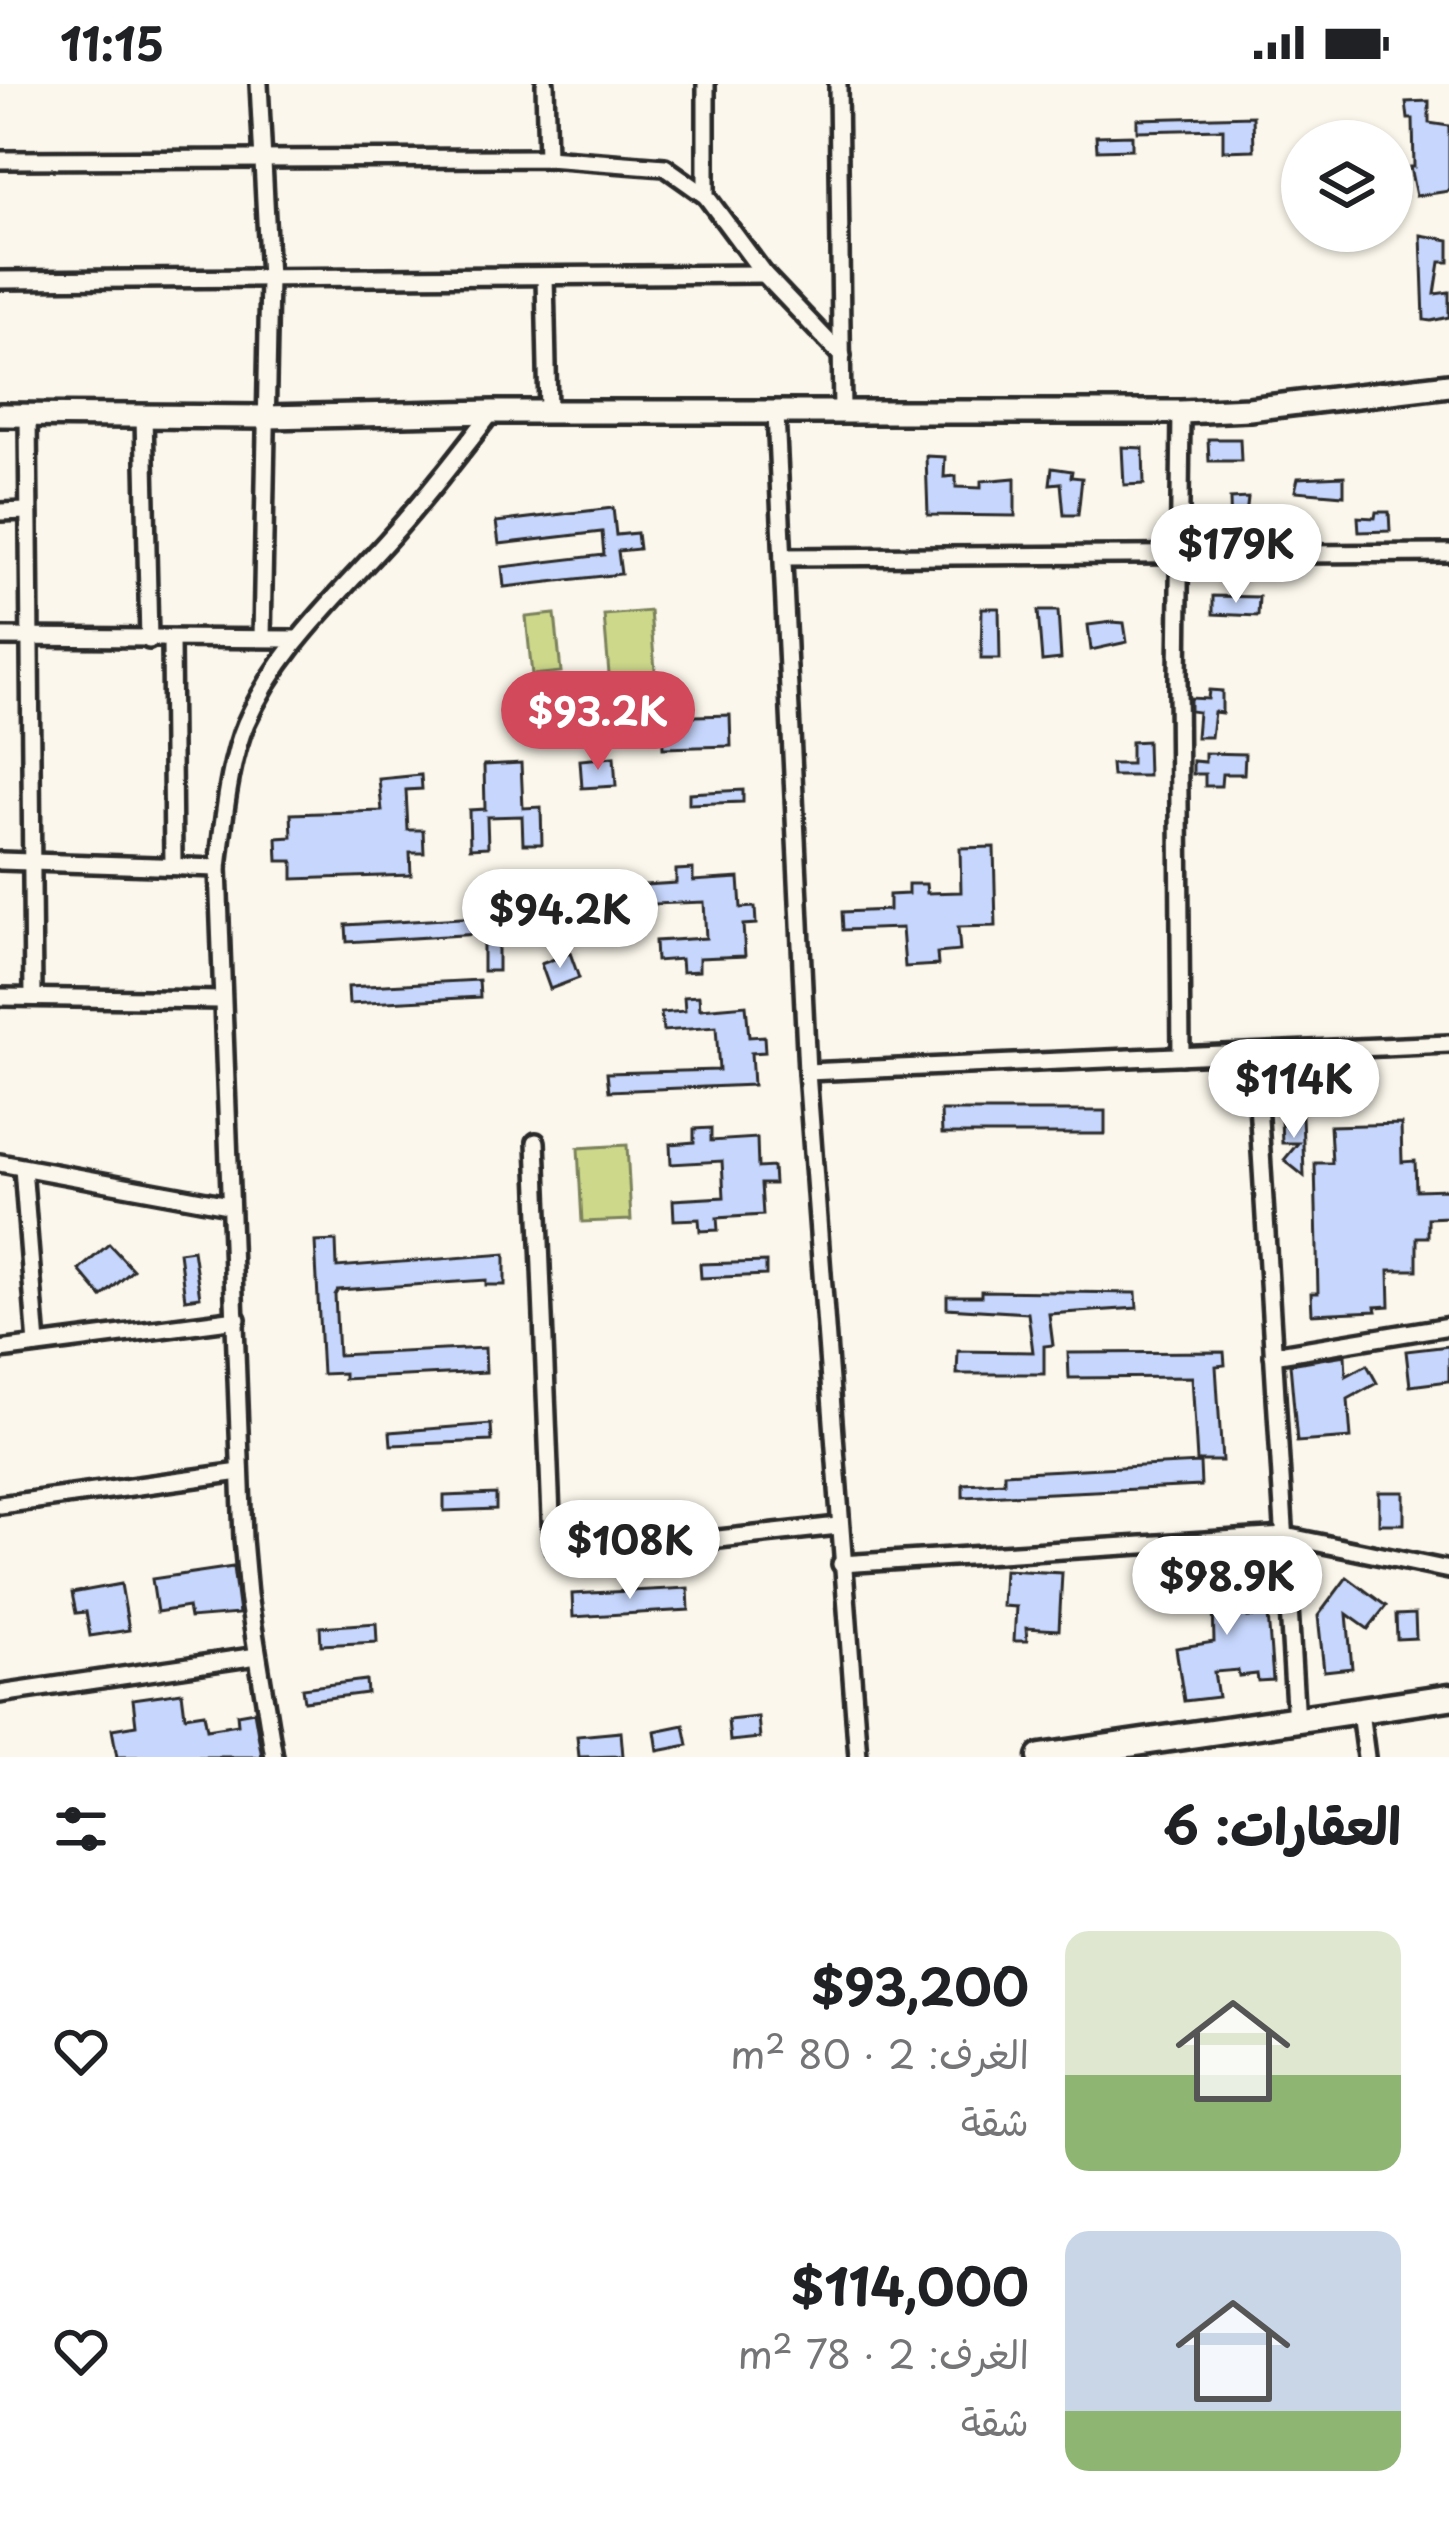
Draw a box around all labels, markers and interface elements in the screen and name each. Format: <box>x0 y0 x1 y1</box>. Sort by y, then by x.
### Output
text: 11:15 <box>60 8 164 76</box>
map controls <box>1281 120 1413 252</box>
button: layers <box>1281 120 1413 252</box>
pin: $179K <box>1152 504 1320 606</box>
text: $179K <box>1178 513 1294 572</box>
pin: $93.2K <box>500 671 696 773</box>
text: $93.2K <box>528 680 668 739</box>
pin: $94.2K <box>462 869 658 971</box>
text: $94.2K <box>489 878 631 937</box>
pin: $114K <box>1210 1039 1378 1141</box>
text: $114K <box>1235 1048 1353 1107</box>
pin: $108K <box>546 1500 714 1602</box>
text: $108K <box>567 1509 693 1568</box>
pin: $98.9K <box>1129 1536 1325 1638</box>
text: $98.9K <box>1159 1545 1295 1604</box>
text: العقارات: 6 <box>1163 1785 1401 1862</box>
icon: filters <box>48 1796 114 1862</box>
text: $93,200 <box>811 1946 1029 2023</box>
icon: home <box>1161 1979 1305 2123</box>
icon: heart <box>48 2018 114 2084</box>
text: الغرف: 2 · 80 m² <box>730 2023 1029 2082</box>
text: شقة <box>961 2090 1029 2149</box>
text: $114,000 <box>791 2246 1029 2323</box>
icon: home <box>1161 2279 1305 2423</box>
icon: heart <box>48 2318 114 2384</box>
text: الغرف: 2 · 78 m² <box>738 2323 1029 2382</box>
text: شقة <box>961 2390 1029 2449</box>

